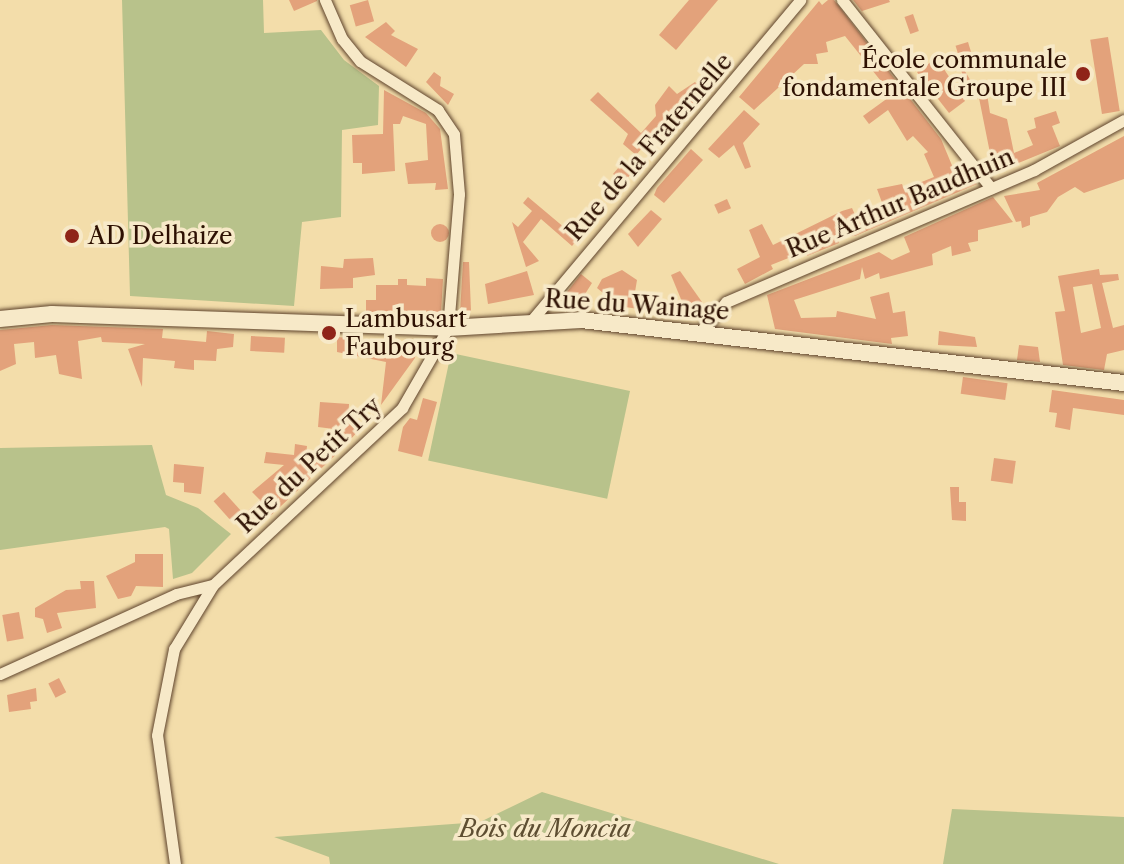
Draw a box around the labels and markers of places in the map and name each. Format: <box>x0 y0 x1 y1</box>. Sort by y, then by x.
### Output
place label: École communale fondamentale Groupe III <box>782 46 1067 102</box>
marker: École communale fondamentale Groupe III <box>1074 65 1092 83</box>
place label: AD Delhaize <box>88 222 232 250</box>
marker: AD Delhaize <box>63 227 81 245</box>
place label: Lambusart Faubourg <box>345 305 467 361</box>
marker: Lambusart Faubourg <box>320 324 338 342</box>

